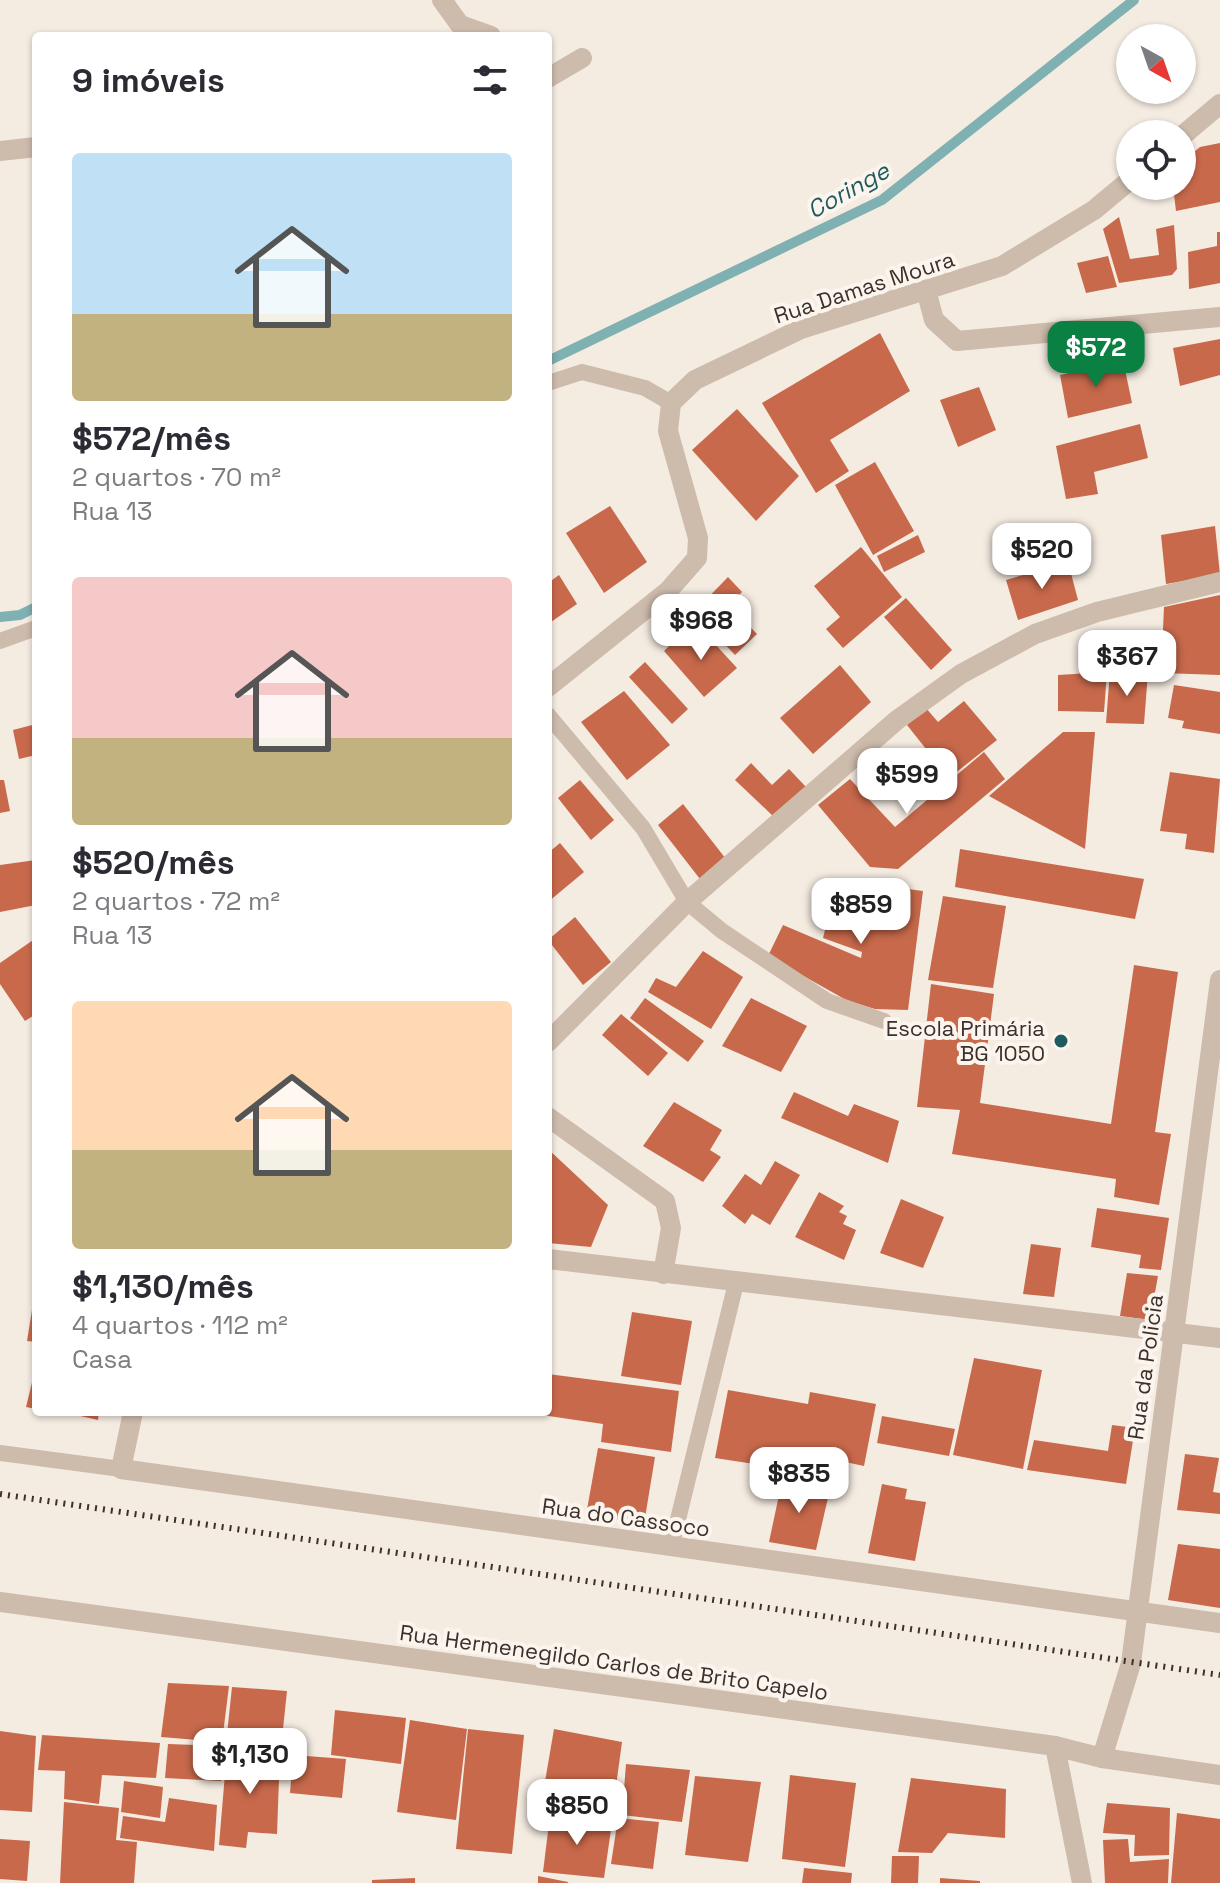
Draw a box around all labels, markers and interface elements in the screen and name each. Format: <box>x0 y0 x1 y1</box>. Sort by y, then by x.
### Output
north arrow <box>1116 24 1196 104</box>
map controls <box>1116 24 1196 200</box>
icon: filters <box>468 58 512 102</box>
text: 9 imóveis <box>72 59 225 102</box>
button: locate <box>1116 120 1196 200</box>
water label: Coringe <box>801 154 895 225</box>
icon: home <box>220 205 364 349</box>
street label: Rua Damas Moura <box>770 244 958 329</box>
pin: $572 <box>1049 321 1143 389</box>
text: $572 <box>1066 330 1126 364</box>
text: $572/mês <box>72 417 231 460</box>
text: 2 quartos · 70 m² <box>72 460 281 494</box>
text: Rua 13 <box>72 494 153 528</box>
pin: $520 <box>995 523 1089 591</box>
text: $520 <box>1010 532 1074 566</box>
pin: $968 <box>654 594 748 662</box>
text: $968 <box>669 603 733 637</box>
icon: home <box>220 629 364 773</box>
pin: $367 <box>1080 630 1174 698</box>
text: $367 <box>1096 639 1158 673</box>
pin: $599 <box>860 748 954 816</box>
text: $599 <box>875 757 939 791</box>
text: $520/mês <box>72 841 235 884</box>
pin: $859 <box>814 878 908 946</box>
text: 2 quartos · 72 m² <box>72 884 280 918</box>
text: $859 <box>829 887 893 921</box>
text: Rua 13 <box>72 918 153 952</box>
place label: Escola Primária BG 1050 <box>886 1014 1045 1067</box>
marker: Escola Primária BG 1050 <box>1052 1032 1070 1050</box>
icon: home <box>220 1053 364 1197</box>
text: $1,130/mês <box>72 1265 254 1308</box>
street label: Rua da Policia <box>1121 1292 1169 1442</box>
text: 4 quartos · 112 m² <box>72 1308 288 1342</box>
text: Casa <box>72 1342 132 1376</box>
pin: $835 <box>752 1447 846 1515</box>
text: $835 <box>768 1456 830 1490</box>
street label: Rua do Cassoco <box>540 1491 712 1543</box>
street label: Rua Hermenegildo Carlos de Brito Capelo <box>398 1618 830 1706</box>
pin: $1,130 <box>185 1728 315 1796</box>
text: $1,130 <box>211 1737 289 1771</box>
pin: $850 <box>530 1779 624 1847</box>
text: $850 <box>545 1788 609 1822</box>

